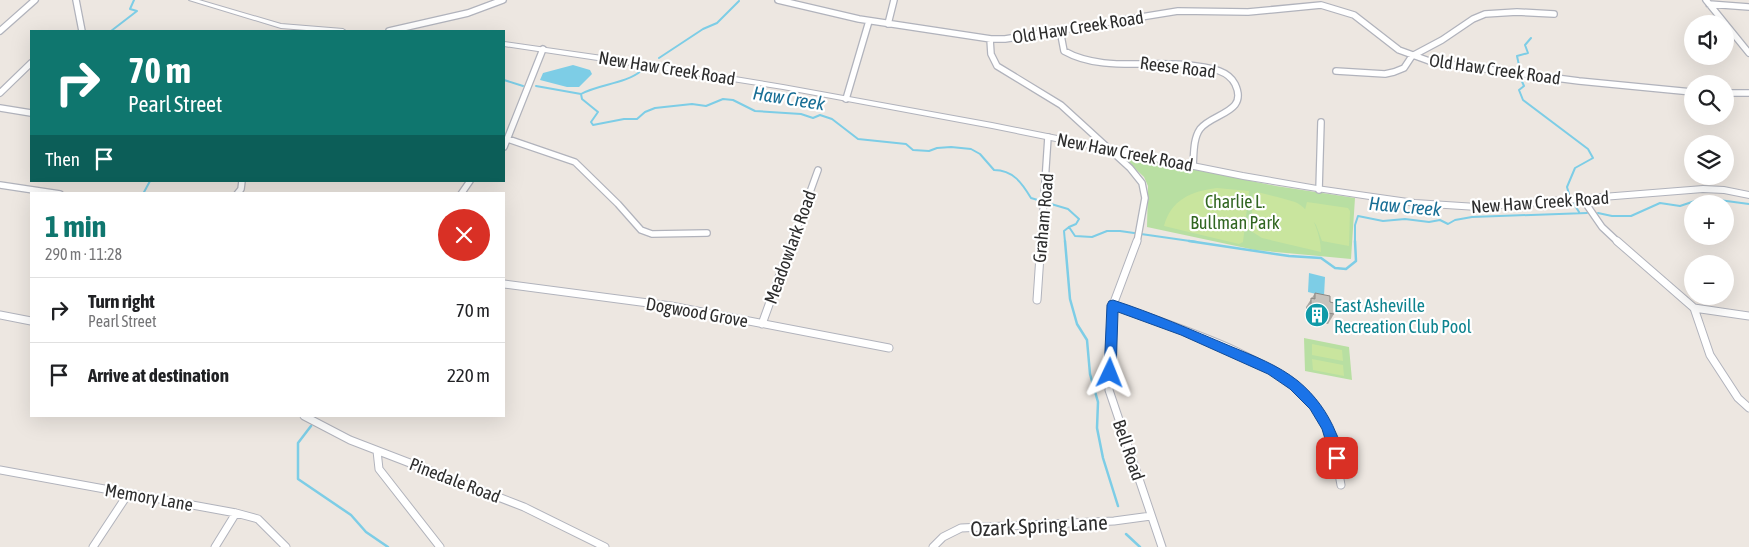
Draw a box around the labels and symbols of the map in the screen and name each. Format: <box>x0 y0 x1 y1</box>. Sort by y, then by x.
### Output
street label: Old Haw Creek Road <box>1011 6 1145 48</box>
street label: New Haw Creek Road <box>597 47 737 89</box>
street label: Old Haw Creek Road <box>1428 49 1562 89</box>
street label: Reese Road <box>1139 52 1217 82</box>
water label: Haw Creek <box>751 81 827 115</box>
street label: New Haw Creek Road <box>1055 129 1195 175</box>
street label: Graham Road <box>1029 172 1057 264</box>
street label: Meadowlark Road <box>760 187 820 307</box>
street label: New Haw Creek Road <box>1470 187 1610 217</box>
park label: Charlie L. Bullman Park <box>1190 191 1280 233</box>
water label: Haw Creek <box>1368 192 1443 220</box>
street label: Dogwood Grove <box>644 293 750 331</box>
place label: East Asheville Recreation Club Pool <box>1334 295 1472 337</box>
building icon: East Asheville Recreation Club Pool <box>1304 302 1330 328</box>
position arrow <box>1083 346 1135 398</box>
street label: Bell Road <box>1109 417 1149 483</box>
pin <box>1316 437 1358 479</box>
street label: Pinedale Road <box>406 453 504 507</box>
street label: Memory Lane <box>103 479 195 515</box>
street label: Ozark Spring Lane <box>970 509 1108 541</box>

